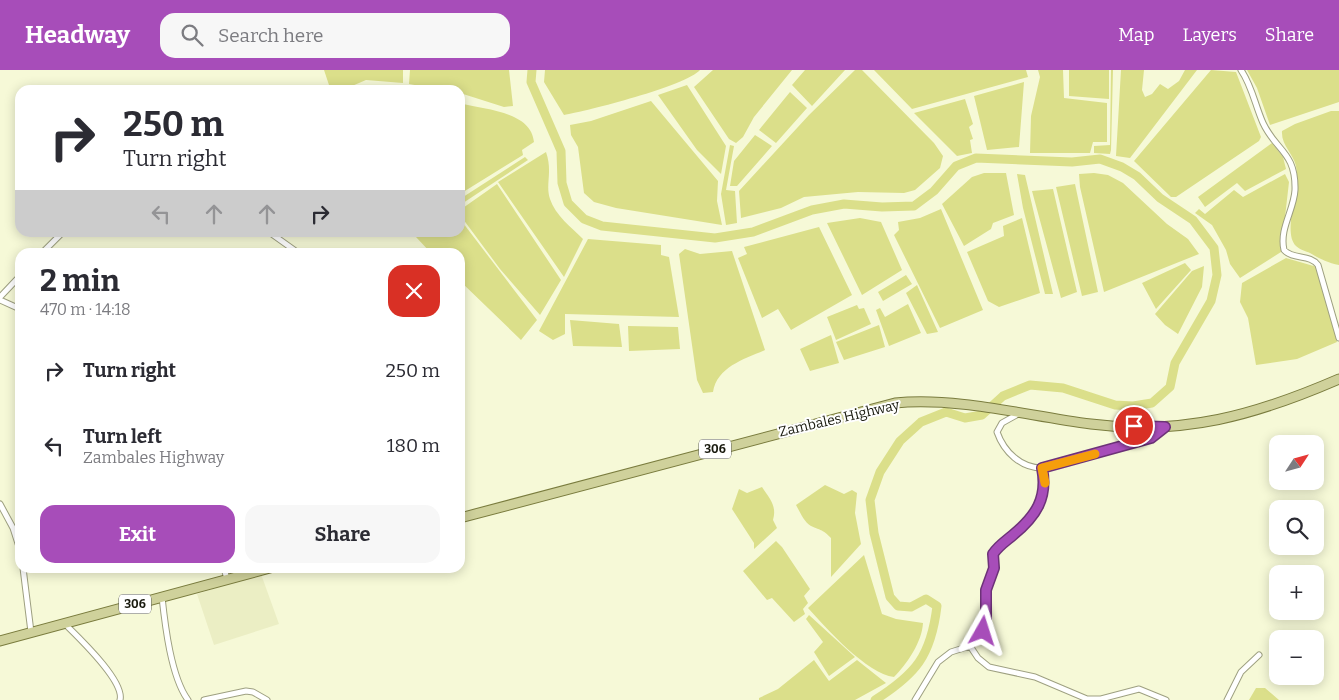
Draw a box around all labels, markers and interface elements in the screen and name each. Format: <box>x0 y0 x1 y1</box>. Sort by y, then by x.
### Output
search box <box>160 13 510 58</box>
text: Headway <box>25 21 130 49</box>
icon: search <box>178 21 206 49</box>
text: Search here <box>218 24 324 47</box>
text: Map <box>1118 24 1154 46</box>
text: Layers <box>1182 24 1237 46</box>
text: Share <box>1265 24 1314 46</box>
text: 250 m <box>123 103 224 145</box>
icon: right <box>40 105 105 170</box>
text: Turn right <box>123 145 226 172</box>
icon: left <box>147 200 175 228</box>
icon: ahead <box>200 200 228 228</box>
icon: ahead <box>253 200 281 228</box>
icon: right <box>306 200 334 228</box>
text: 2 min <box>40 263 120 299</box>
button: close <box>388 265 440 317</box>
text: 470 m · 14:18 <box>40 300 131 319</box>
icon: right <box>40 357 68 385</box>
text: Turn right <box>83 359 176 382</box>
text: 250 m <box>385 359 440 382</box>
street label: Zambales Highway <box>777 396 902 441</box>
pin <box>1113 405 1155 447</box>
icon: arrive <box>1120 412 1148 440</box>
text: Turn left <box>83 425 162 448</box>
icon: left <box>40 432 68 460</box>
text: 180 m <box>387 434 440 457</box>
north arrow <box>1269 435 1324 490</box>
map controls <box>1269 435 1324 685</box>
road number: 306 <box>699 439 731 458</box>
text: Zambales Highway <box>83 448 224 467</box>
button: search <box>1269 500 1324 555</box>
button: Exit <box>40 505 235 563</box>
button: Share <box>245 505 440 563</box>
button: + <box>1269 565 1324 620</box>
road number: 306 <box>119 594 151 614</box>
position arrow <box>956 604 1008 656</box>
button: − <box>1269 630 1324 685</box>

